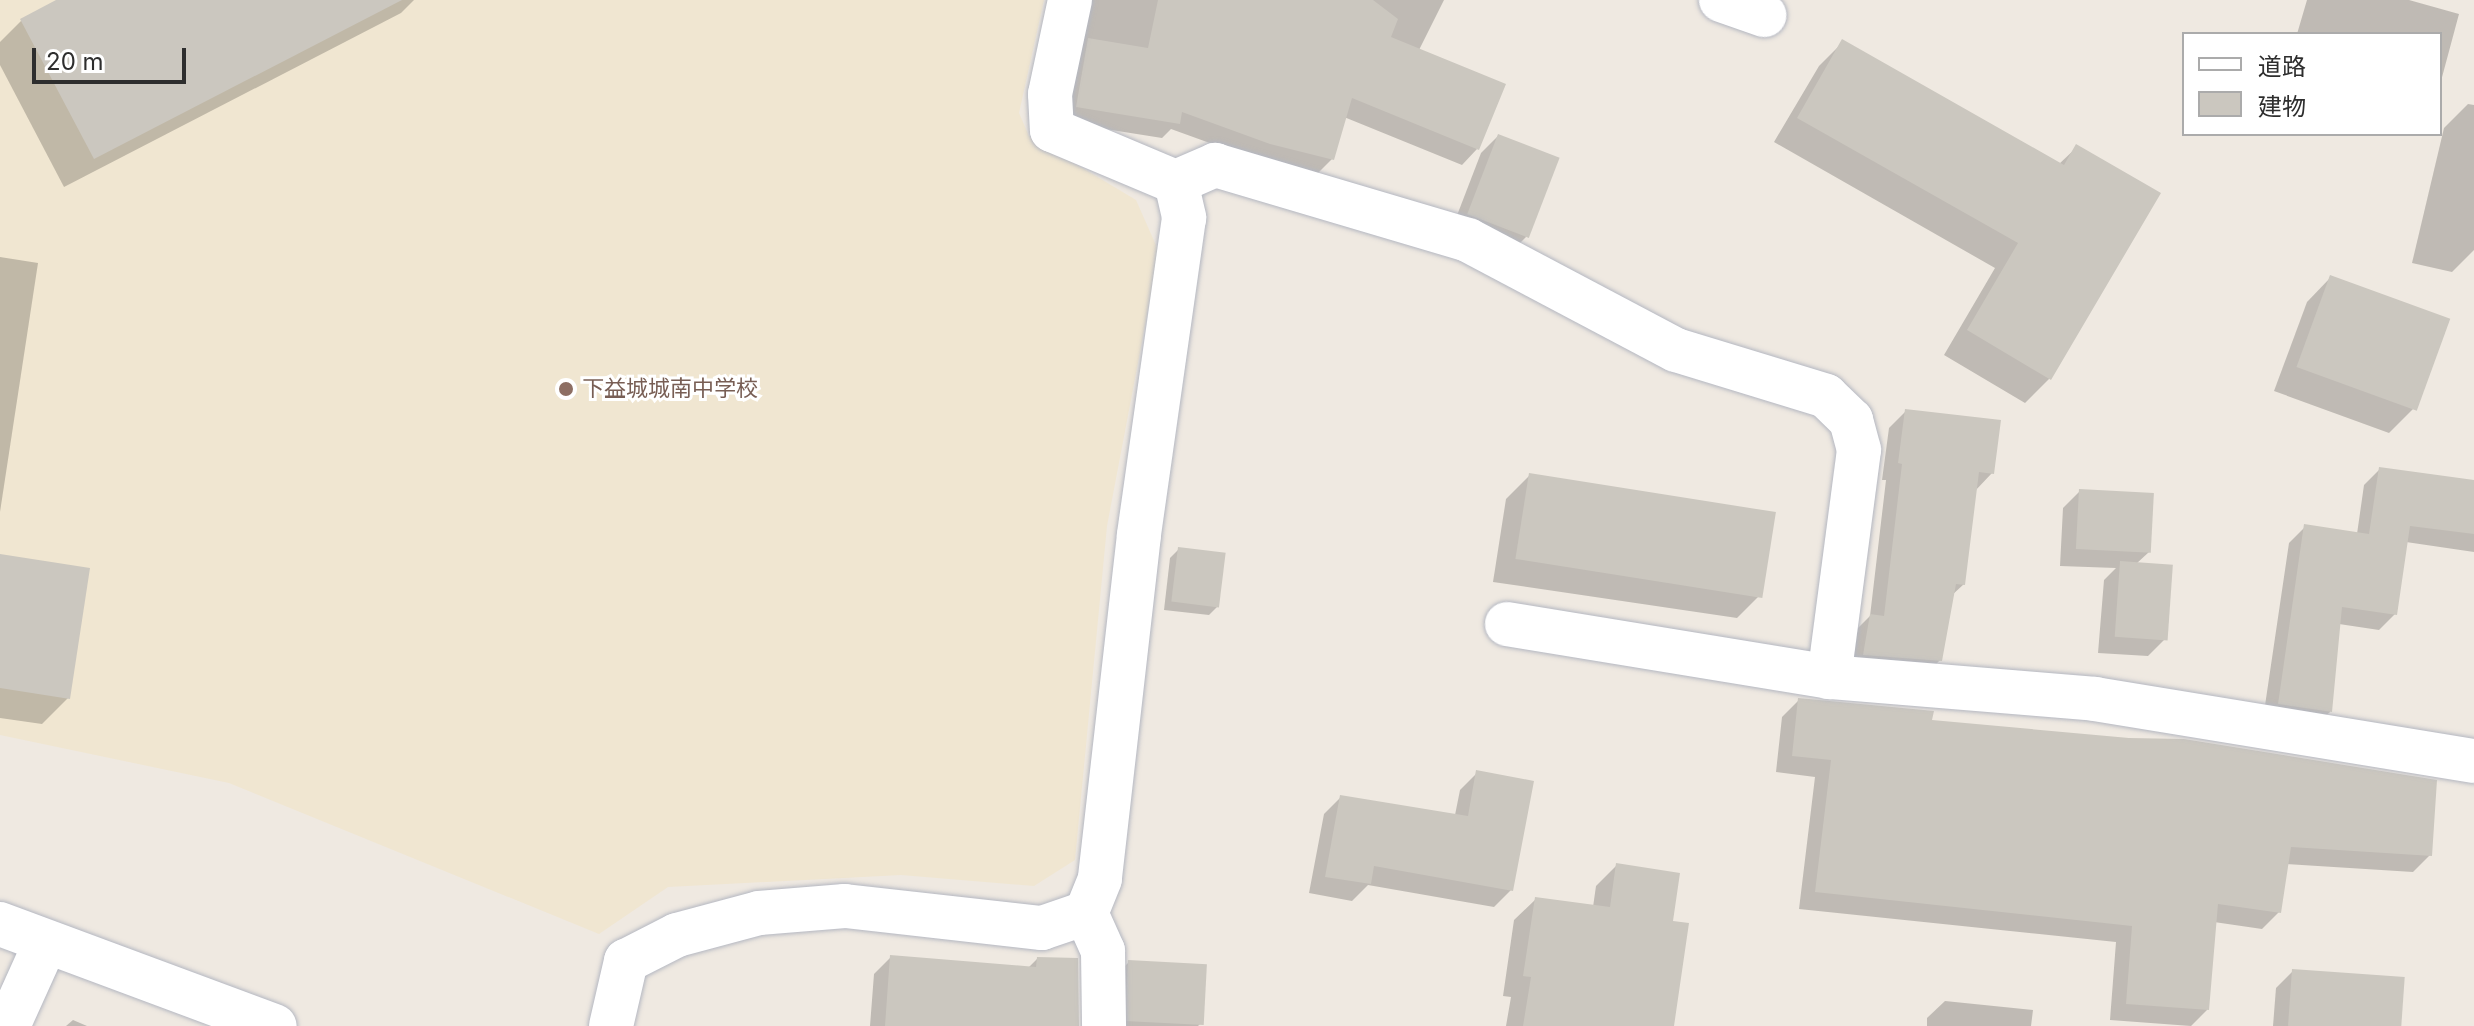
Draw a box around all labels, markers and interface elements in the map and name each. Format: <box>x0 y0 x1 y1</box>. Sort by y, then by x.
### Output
scale bar <box>36 32 190 82</box>
legend <box>2182 32 2442 136</box>
text: 20 m <box>46 47 104 76</box>
text: 道路 <box>2258 52 2306 81</box>
text: 建物 <box>2258 92 2306 121</box>
place label: 下益城城南中学校 <box>582 376 758 402</box>
marker: 下益城城南中学校 <box>557 380 575 398</box>

